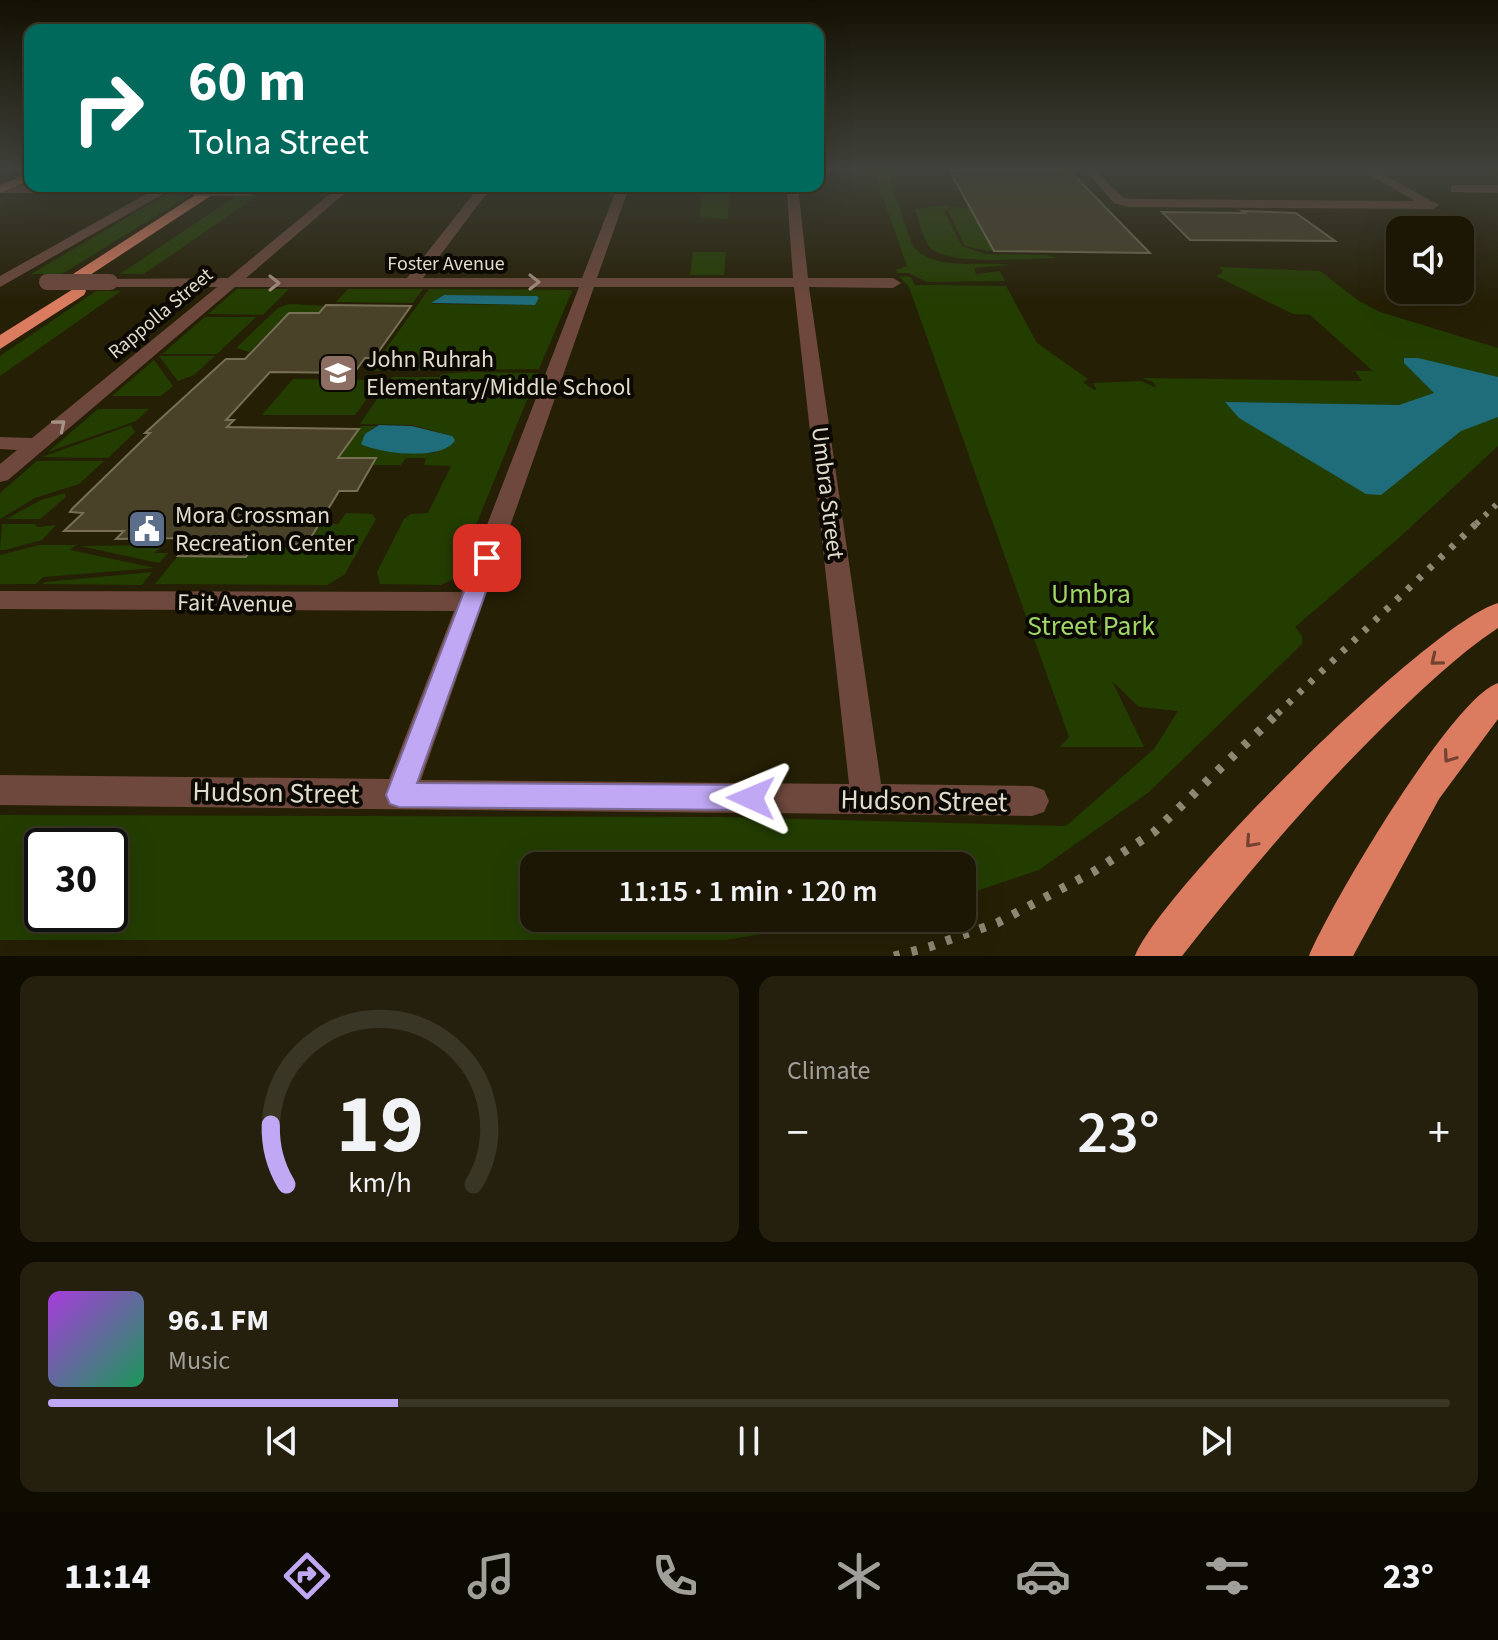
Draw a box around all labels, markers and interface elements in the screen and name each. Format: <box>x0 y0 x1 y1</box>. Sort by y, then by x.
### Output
text: 60 m <box>188 43 306 122</box>
icon: right <box>56 56 160 160</box>
text: Tolna Street <box>188 117 369 168</box>
map controls <box>1386 216 1474 304</box>
button: sound <box>1386 216 1474 304</box>
street label: Foster Avenue <box>387 250 505 278</box>
street label: Rappolla Street <box>102 261 219 366</box>
one-way arrow <box>528 273 541 291</box>
one-way arrow <box>268 274 281 292</box>
place label: John Ruhrah Elementary/Middle School <box>366 342 631 405</box>
school or university icon: John Ruhrah Elementary/Middle School <box>317 352 359 394</box>
one-way arrow <box>51 420 65 435</box>
street label: Umbra Street <box>802 425 853 561</box>
place label: Mora Crossman Recreation Center <box>175 498 355 561</box>
public building icon: Mora Crossman Recreation Center <box>126 508 168 550</box>
pin <box>453 524 521 592</box>
icon: arrive <box>465 536 509 580</box>
park label: Umbra Street Park <box>1027 574 1155 646</box>
street label: Fait Avenue <box>177 585 293 622</box>
one-way arrow <box>1430 651 1445 665</box>
one-way arrow <box>1444 748 1459 762</box>
position arrow <box>709 756 793 840</box>
street label: Hudson Street <box>192 772 360 814</box>
street label: Hudson Street <box>840 780 1008 822</box>
speed limit sign: 30 <box>24 828 128 932</box>
one-way arrow <box>1246 833 1260 848</box>
text: 11:15 · 1 min · 120 m <box>618 870 878 913</box>
text: Climate <box>787 1052 871 1089</box>
text: 19 <box>336 1066 423 1184</box>
text: 23° <box>1077 1091 1160 1176</box>
text: − <box>787 1102 809 1165</box>
text: + <box>1428 1102 1450 1165</box>
text: km/h <box>348 1163 411 1203</box>
text: 96.1 FM <box>168 1299 269 1342</box>
text: Music <box>168 1342 230 1379</box>
icon: previous <box>260 1419 304 1463</box>
icon: pause <box>727 1419 771 1463</box>
icon: next <box>1194 1419 1238 1463</box>
icon: directions <box>279 1548 335 1604</box>
icon: music <box>463 1548 519 1604</box>
icon: phone <box>647 1548 703 1604</box>
icon: climate <box>831 1548 887 1604</box>
icon: car <box>1015 1548 1071 1604</box>
icon: filters <box>1199 1548 1255 1604</box>
text: 11:14 <box>64 1551 151 1602</box>
text: 23° <box>1383 1551 1434 1602</box>

